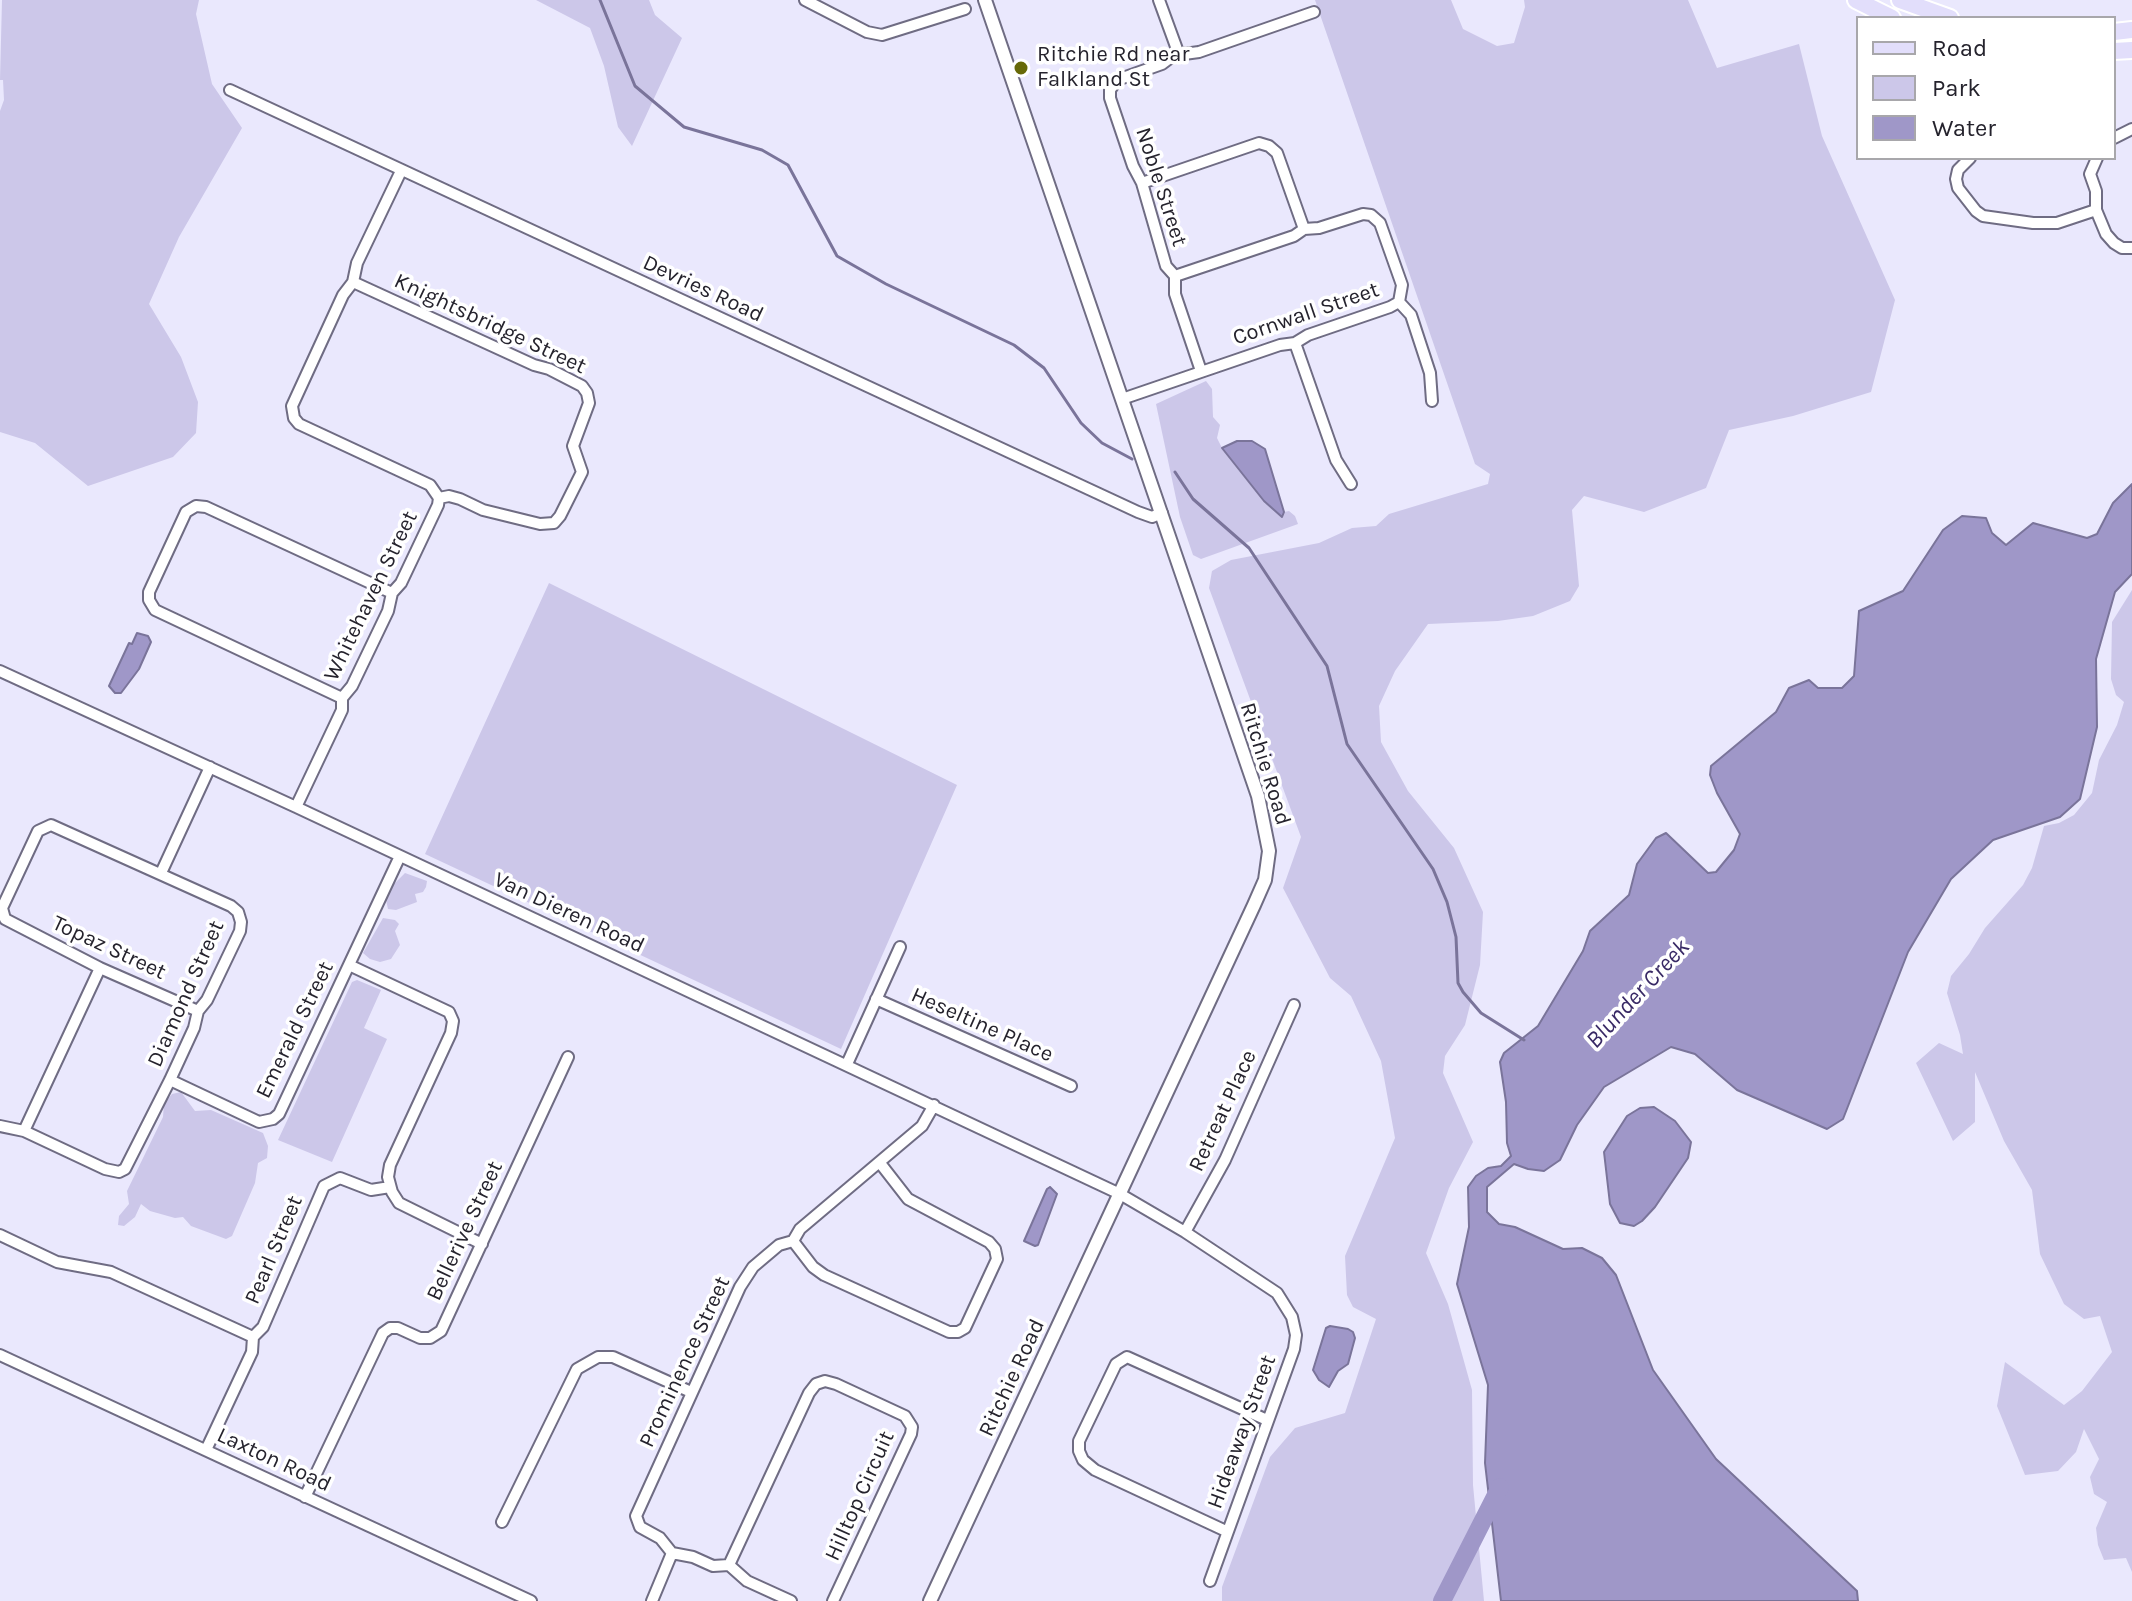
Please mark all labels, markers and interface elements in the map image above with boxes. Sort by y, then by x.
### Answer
legend [1856,16,2116,160]
text: Road [1932,34,1987,62]
place label: Ritchie Rd near Falkland St [1037,42,1189,94]
marker: Ritchie Rd near Falkland St [1012,59,1030,77]
text: Park [1932,74,1981,102]
text: Water [1932,114,1996,142]
street label: Noble Street [1129,124,1193,250]
street label: Devries Road [638,250,768,328]
street label: Knightsbridge Street [390,268,590,380]
street label: Cornwall Street [1230,277,1382,351]
street label: Whitehaven Street [318,507,424,685]
street label: Ritchie Road [1234,700,1296,828]
street label: Van Dieren Road [490,867,648,959]
street label: Topaz Street [48,910,170,986]
street label: Diamond Street [142,917,230,1071]
water label: Blunder Creek [1580,933,1696,1055]
street label: Emerald Street [250,957,340,1103]
street label: Heseltine Place [907,982,1057,1068]
street label: Retreat Place [1183,1046,1263,1176]
street label: Bellerive Street [421,1157,509,1305]
street label: Pearl Street [239,1192,309,1308]
street label: Prominence Street [634,1272,736,1452]
street label: Ritchie Road [973,1315,1051,1441]
street label: Hideaway Street [1202,1352,1282,1512]
street label: Laxton Road [213,1422,335,1498]
street label: Hilltop Circuit [820,1427,900,1565]

